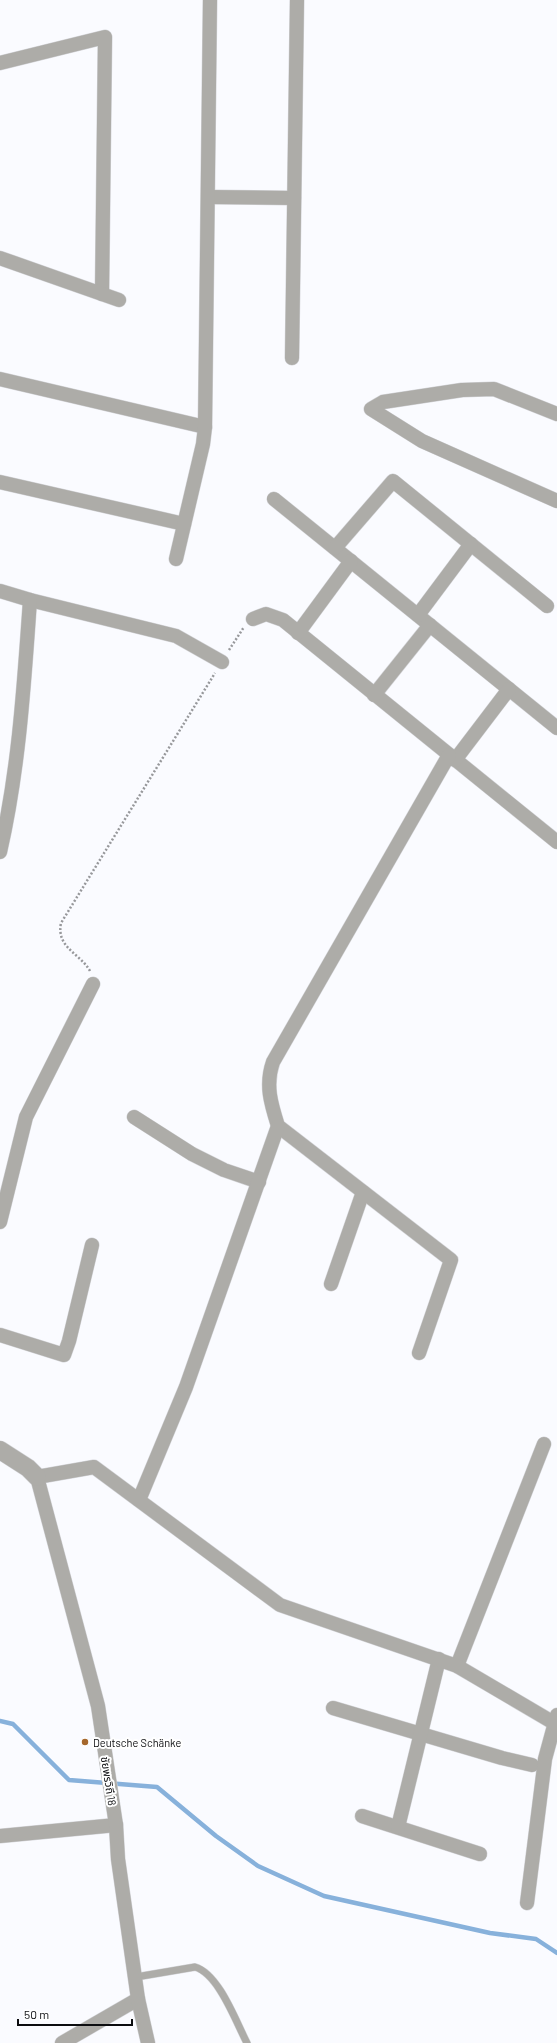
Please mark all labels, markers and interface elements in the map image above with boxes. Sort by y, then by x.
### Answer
place label: Deutsche Schänke [93,1736,181,1749]
marker: Deutsche Schänke [80,1737,90,1747]
street label: ชัยพรวิถี 18 [99,1756,119,1807]
scale bar [18,2001,132,2027]
text: 50 m [24,2007,49,2021]

